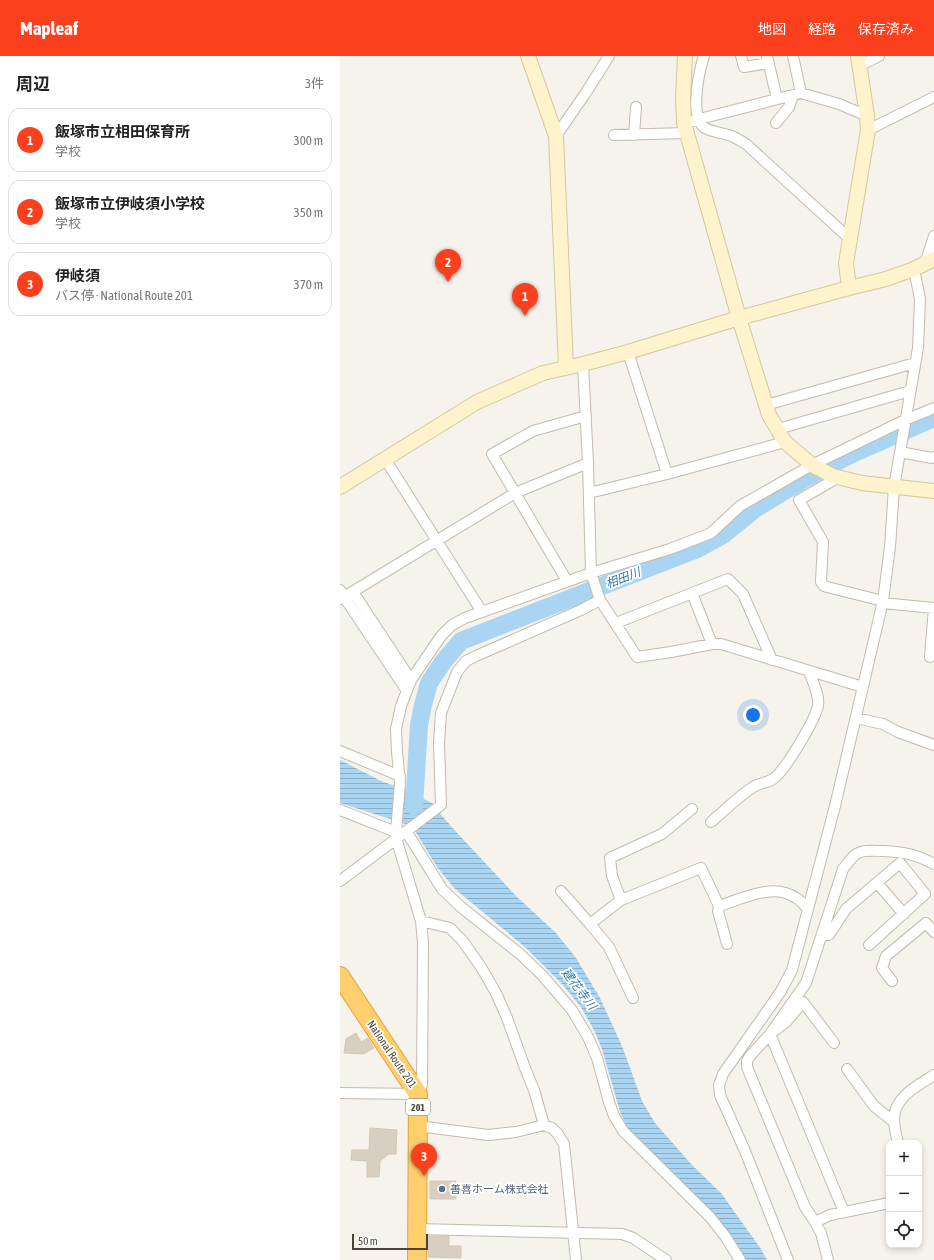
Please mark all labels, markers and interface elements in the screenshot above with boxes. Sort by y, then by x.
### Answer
text: Mapleaf [20,17,78,39]
text: 地図 [758,21,786,37]
text: 経路 [808,21,836,37]
text: 保存済み [858,21,914,37]
text: 周辺 [16,74,50,94]
text: 3件 [305,76,324,91]
text: 飯塚市立相田保育所 [55,123,190,140]
text: 1 [27,133,33,148]
text: 300 m [294,133,323,148]
text: 学校 [55,144,81,159]
text: 飯塚市立伊岐須小学校 [55,195,205,212]
text: 2 [27,205,33,220]
text: 350 m [294,205,323,220]
text: 学校 [55,216,81,231]
pin: 2 [435,249,461,282]
text: 伊岐須 [55,267,100,284]
text: 3 [27,277,33,292]
text: 370 m [294,277,323,292]
pin: 1 [512,283,538,316]
text: バス停 · National Route 201 [55,288,193,303]
water label: 相田川 [604,564,644,591]
your location [743,705,763,725]
water label: 建花寺川 [559,966,600,1014]
street label: National Route 201 [365,1018,419,1090]
road number: 201 [406,1099,430,1115]
map controls [886,1140,922,1248]
button: + [886,1140,922,1176]
pin: 3 [411,1143,437,1176]
button: − [886,1176,922,1212]
place label: 善喜ホーム株式会社 [450,1183,549,1195]
marker: 善喜ホーム株式会社 [437,1184,447,1194]
button: locate [886,1212,922,1248]
scale bar [352,1232,428,1251]
text: 50 m [358,1235,378,1247]

